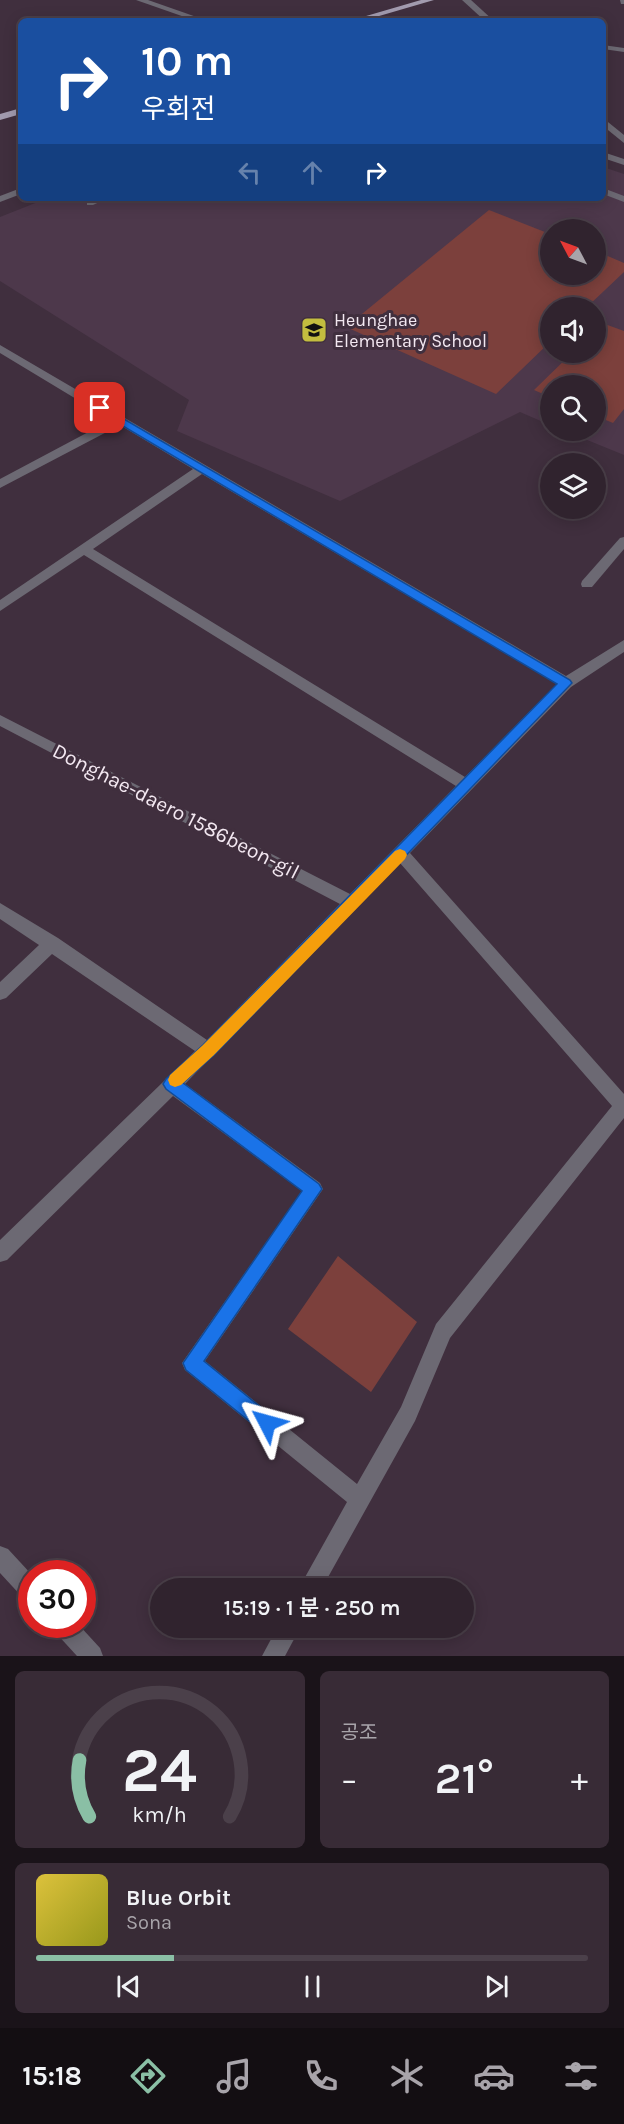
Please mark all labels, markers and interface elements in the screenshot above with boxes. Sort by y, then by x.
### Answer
text: 10 m [141,36,233,86]
icon: right [42,42,120,120]
text: 우회전 [141,93,216,125]
icon: left [233,156,266,189]
icon: ahead [296,156,329,189]
icon: right [359,156,392,189]
north arrow [540,219,606,285]
map controls [540,219,606,519]
button: sound [540,297,606,363]
place label: Heunghae Elementary School [334,309,487,352]
school or university icon: Heunghae Elementary School [299,315,329,345]
button: search [540,375,606,441]
pin [74,382,125,433]
icon: arrive [83,391,116,424]
button: layers [540,453,606,519]
street label: Donghae-daero 1586beon-gil [49,738,303,884]
position arrow [235,1391,299,1455]
speed limit sign: 30 [18,1560,96,1638]
text: 15:19 · 1 분 · 250 m [223,1595,401,1621]
text: 공조 [341,1721,377,1744]
text: 24 [122,1734,197,1807]
text: 21° [434,1752,494,1804]
text: − [341,1760,358,1798]
text: + [571,1760,588,1798]
text: km/h [133,1802,187,1827]
text: Blue Orbit [126,1885,231,1911]
text: Sona [126,1911,172,1934]
icon: previous [112,1970,145,2003]
icon: pause [296,1970,329,2003]
icon: next [480,1970,513,2003]
icon: directions [127,2055,169,2097]
icon: music [213,2055,255,2097]
icon: phone [300,2055,342,2097]
icon: climate [386,2055,428,2097]
icon: car [473,2055,515,2097]
icon: filters [560,2055,602,2097]
text: 15:18 [22,2060,82,2092]

